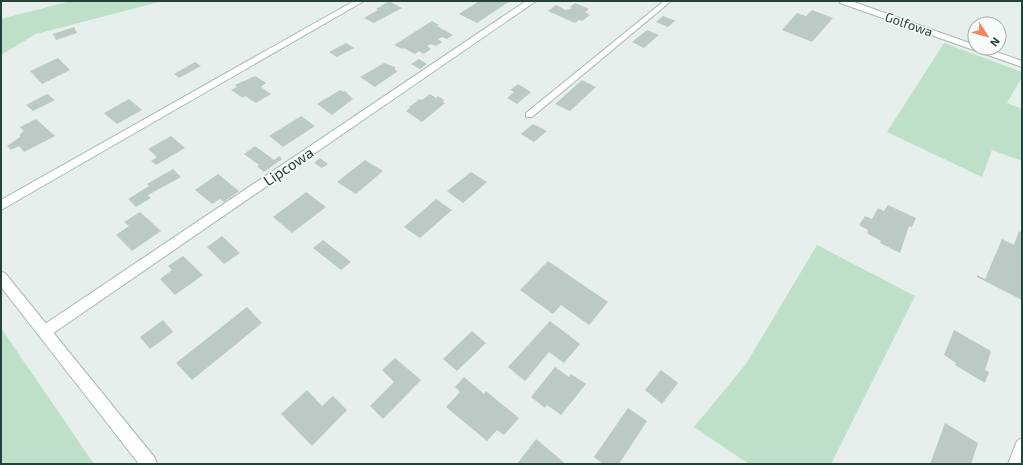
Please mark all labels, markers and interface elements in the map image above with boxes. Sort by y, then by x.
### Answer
street label: Golfowa [883,8,935,40]
north arrow [967,16,1007,56]
text: N [988,35,1003,49]
street label: Lipcowa [260,143,316,189]

